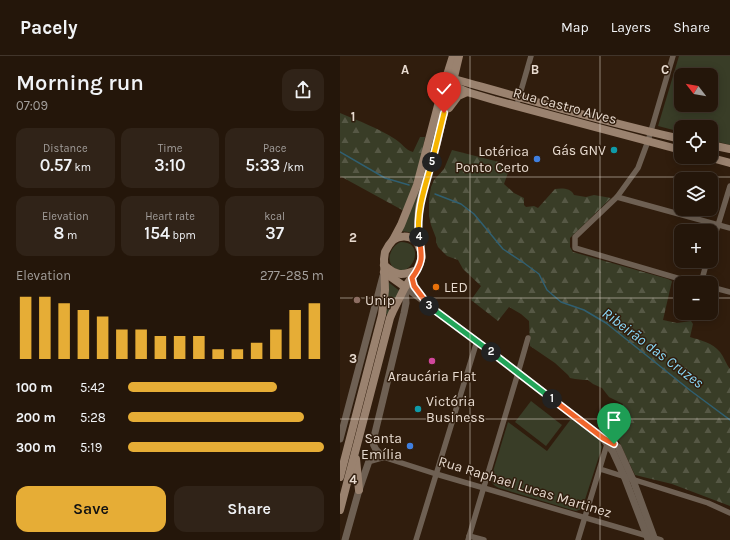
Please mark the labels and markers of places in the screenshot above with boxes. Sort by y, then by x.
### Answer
pin [427,72,461,113]
place label: Gás GNV [552,142,606,159]
place label: Lotérica Ponto Certo [455,143,529,176]
marker: Gás GNV [609,145,619,155]
pin: 5 [422,152,442,172]
marker: Lotérica Ponto Certo [532,154,542,164]
pin: 4 [409,227,429,247]
place label: LED [444,279,468,296]
marker: LED [431,282,441,292]
place label: Unip [365,292,395,309]
marker: Unip [352,295,362,305]
pin: 3 [419,296,439,316]
pin: 2 [481,342,501,362]
marker: Araucária Flat [427,356,437,366]
place label: Araucária Flat [388,368,476,385]
pin: 1 [542,389,562,409]
place label: Victória Business [426,393,485,426]
pin [597,403,631,444]
marker: Victória Business [413,404,423,414]
place label: Santa Emília [361,430,402,463]
marker: Santa Emília [405,441,415,451]

